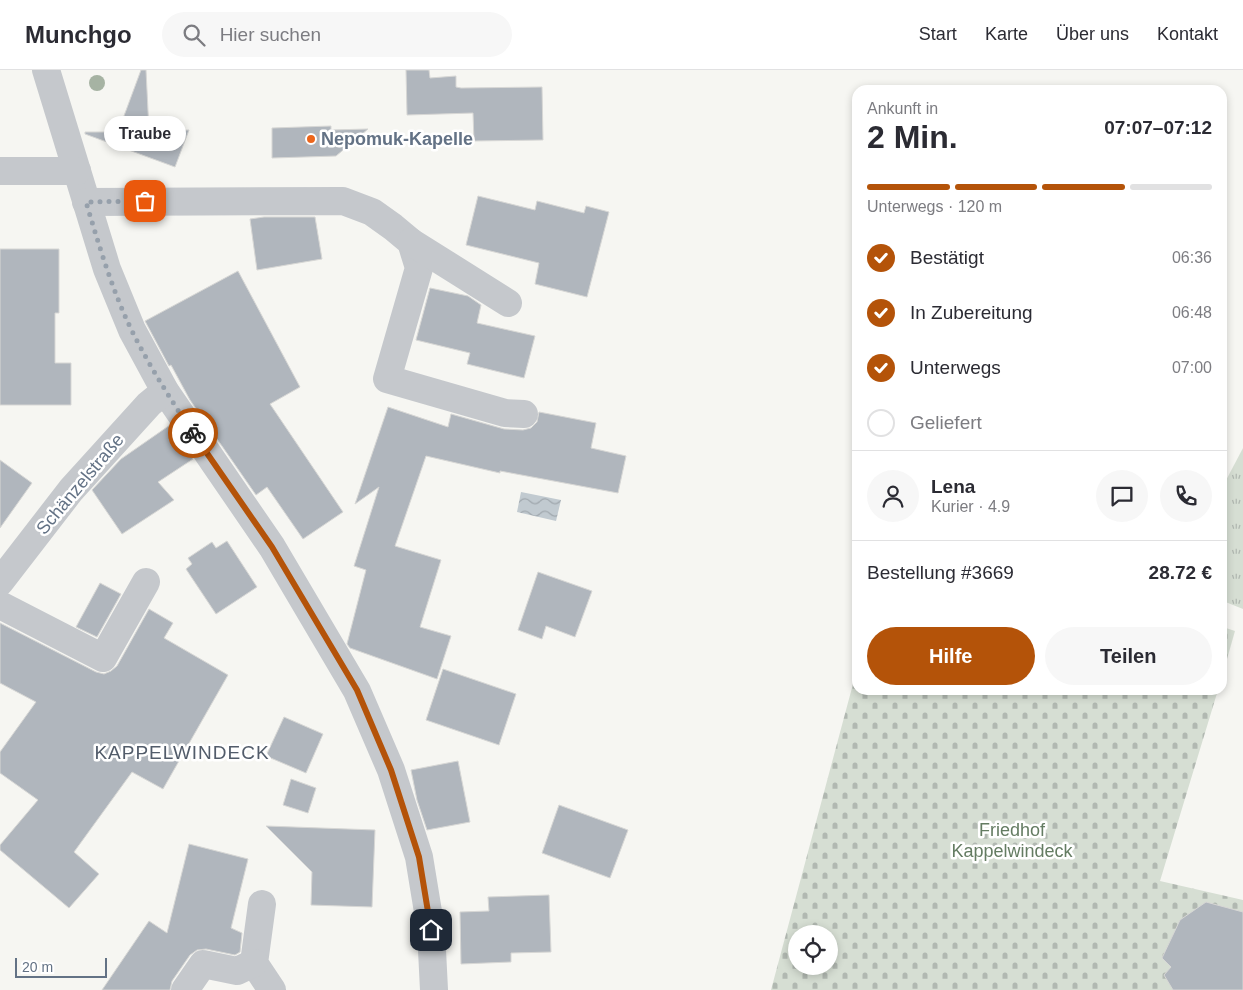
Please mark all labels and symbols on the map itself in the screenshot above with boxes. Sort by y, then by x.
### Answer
callout: Traube [104,116,186,151]
place label: Nepomuk-Kapelle [321,129,473,149]
marker: Nepomuk-Kapelle [305,133,317,145]
pin [124,180,166,222]
courier [168,408,218,458]
street label: Schänzelstraße [32,430,128,538]
district label: KAPPELWINDECK [94,742,270,763]
park label: Friedhof Kappelwindeck [951,820,1074,861]
pin [410,909,452,951]
scale bar [15,955,108,978]

